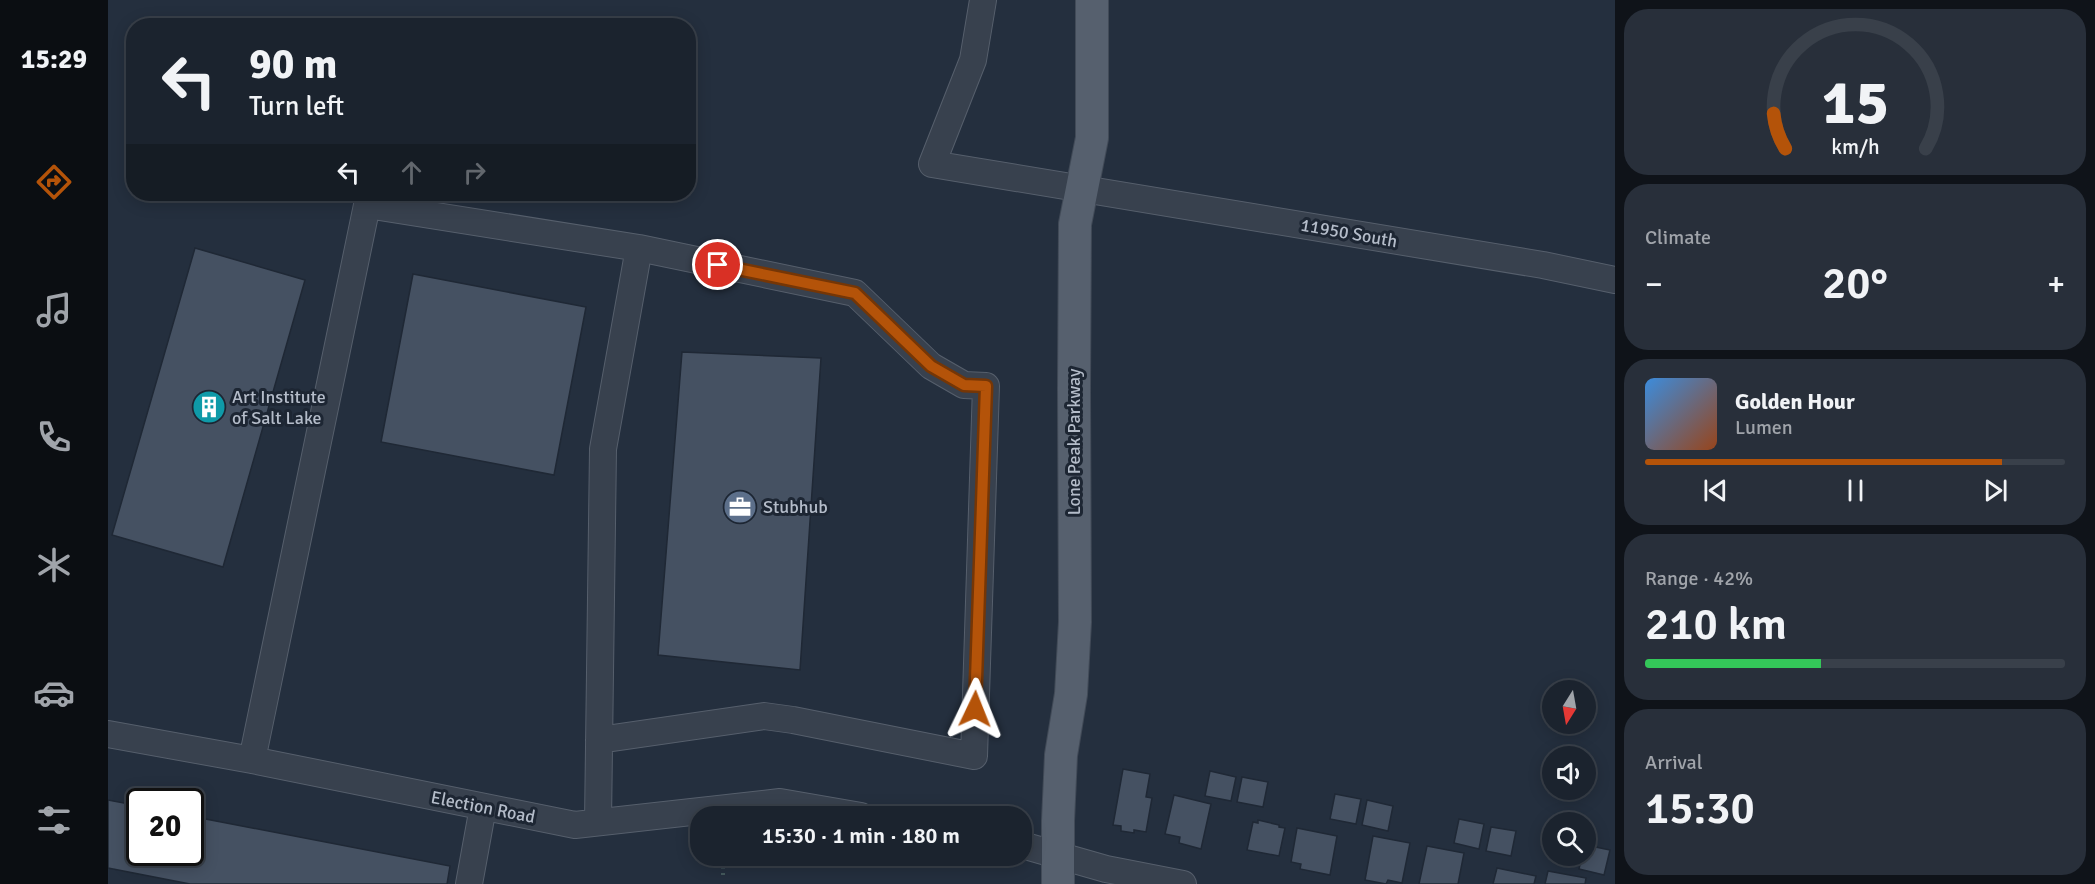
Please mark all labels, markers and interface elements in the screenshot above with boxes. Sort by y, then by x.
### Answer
text: 90 m [249,39,338,90]
icon: left [150,42,228,120]
text: 15:29 [21,43,87,76]
text: 15 [1821,64,1889,141]
text: Turn left [249,90,344,123]
text: km/h [1831,134,1879,160]
icon: left [332,156,365,189]
icon: ahead [395,156,428,189]
icon: right [458,156,491,189]
icon: directions [33,161,75,203]
street label: 11950 South [1299,214,1399,252]
text: Climate [1645,225,1711,250]
pin [692,239,743,290]
icon: arrive [701,248,734,281]
text: 20° [1822,256,1888,311]
text: − [1645,264,1663,305]
text: + [2047,264,2065,305]
icon: music [33,289,75,331]
street label: Lone Peak Parkway [1063,368,1085,515]
place label: Art Institute of Salt Lake [232,386,326,429]
text: Golden Hour [1735,388,1855,415]
building icon: Art Institute of Salt Lake [191,389,227,425]
text: Lumen [1735,415,1793,440]
icon: phone [33,416,75,458]
icon: previous [1699,474,1732,507]
icon: pause [1839,474,1872,507]
icon: next [1979,474,2012,507]
office icon: Stubhub [722,489,758,525]
place label: Stubhub [763,496,828,518]
icon: climate [33,544,75,586]
text: Range · 42% [1645,566,1753,591]
text: 210 km [1645,597,1787,652]
icon: car [33,672,75,714]
position arrow [943,677,1007,741]
north arrow [1542,680,1596,734]
map controls [1542,680,1596,866]
button: sound [1542,746,1596,800]
text: Arrival [1645,750,1703,775]
text: 15:30 [1645,781,1755,836]
street label: Election Road [429,786,537,828]
speed limit sign: 20 [126,788,204,866]
icon: filters [33,799,75,841]
button: search [1542,812,1596,866]
text: 15:30 · 1 min · 180 m [762,822,960,849]

